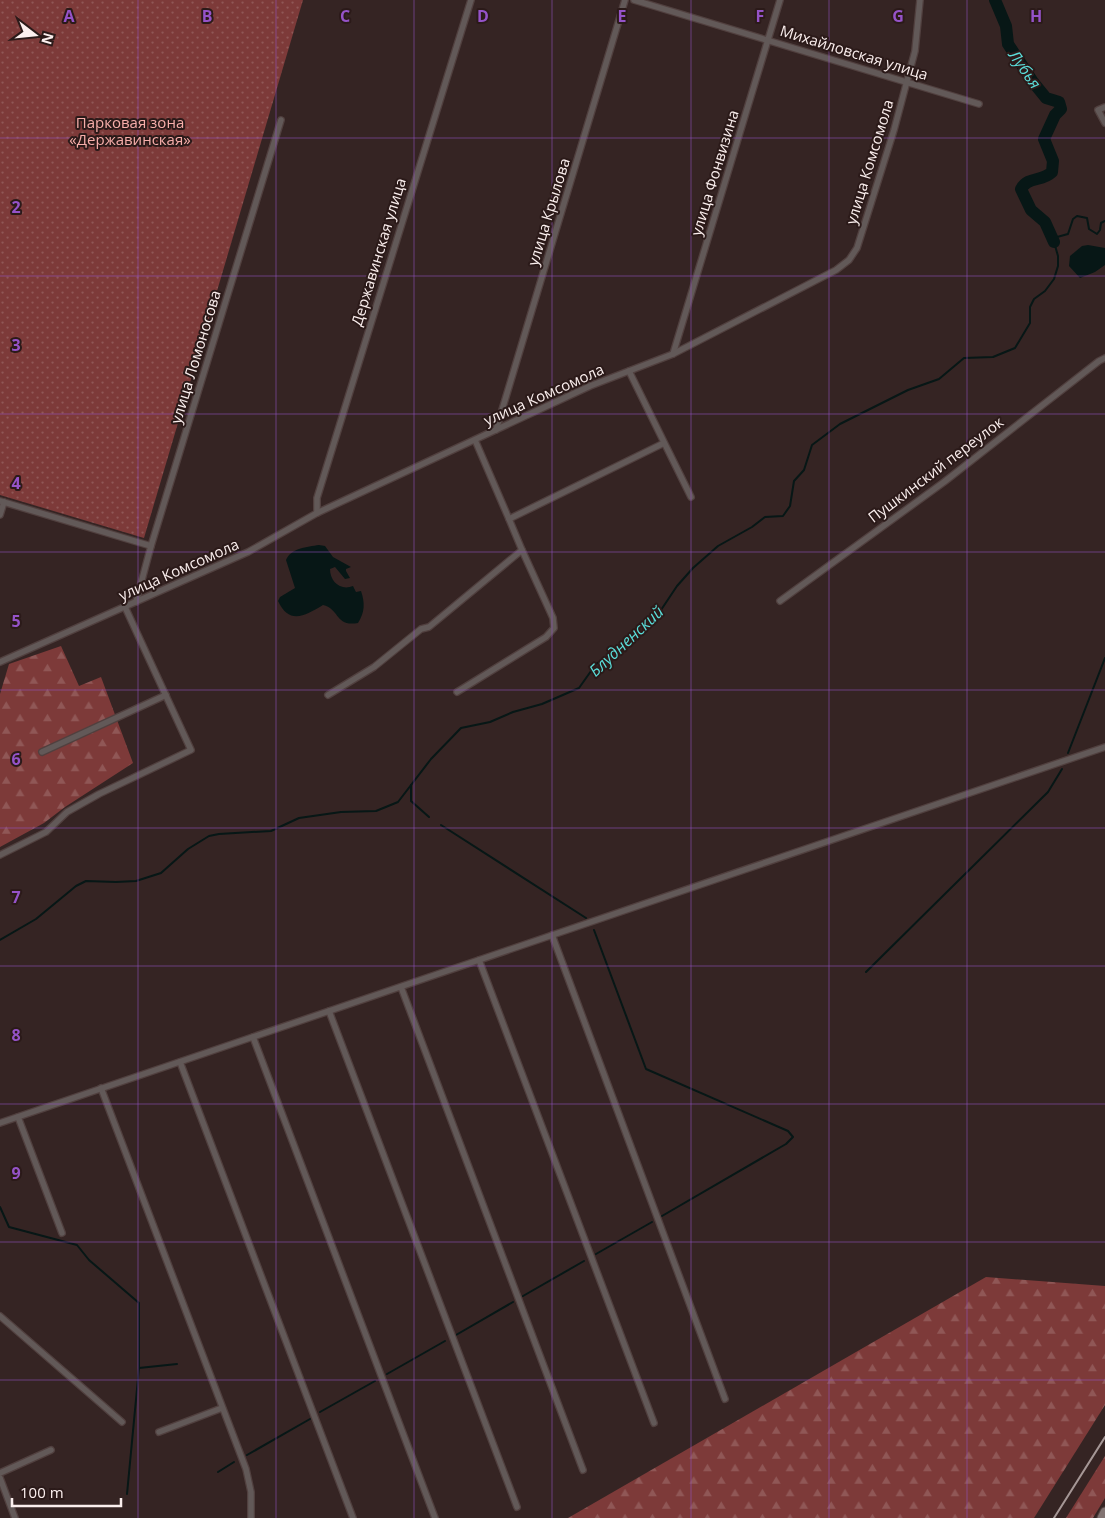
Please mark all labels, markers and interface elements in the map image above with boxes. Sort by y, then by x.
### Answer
text: A [63,5,75,27]
text: B [202,5,212,27]
text: C [340,5,350,27]
text: D [477,5,489,27]
text: E [618,5,627,27]
text: F [756,5,764,27]
text: G [892,5,904,27]
text: H [1030,5,1042,27]
north arrow [10,10,60,60]
street label: Михайловская улица [778,20,931,84]
text: N [37,31,59,47]
water label: Лубья [1003,44,1046,93]
street label: улица Комсомола [841,97,898,227]
street label: улица Фонвизина [685,107,743,238]
park label: Парковая зона «Державинская» [69,112,191,149]
street label: улица Крылова [522,155,574,268]
street label: Державинская улица [346,175,410,328]
text: 2 [11,196,21,218]
street label: улица Ломоносова [165,288,225,426]
text: 3 [11,334,21,356]
street label: улица Комсомола [480,359,607,430]
street label: Пушкинский переулок [864,412,1007,527]
text: 4 [11,472,21,494]
street label: улица Комсомола [115,534,242,605]
water label: Блудненский [584,601,668,681]
text: 5 [11,610,21,632]
text: 6 [11,748,21,770]
text: 7 [11,886,21,908]
text: 8 [11,1024,21,1046]
text: 9 [11,1162,21,1184]
scale bar [12,1476,121,1508]
text: 100 m [20,1482,64,1502]

